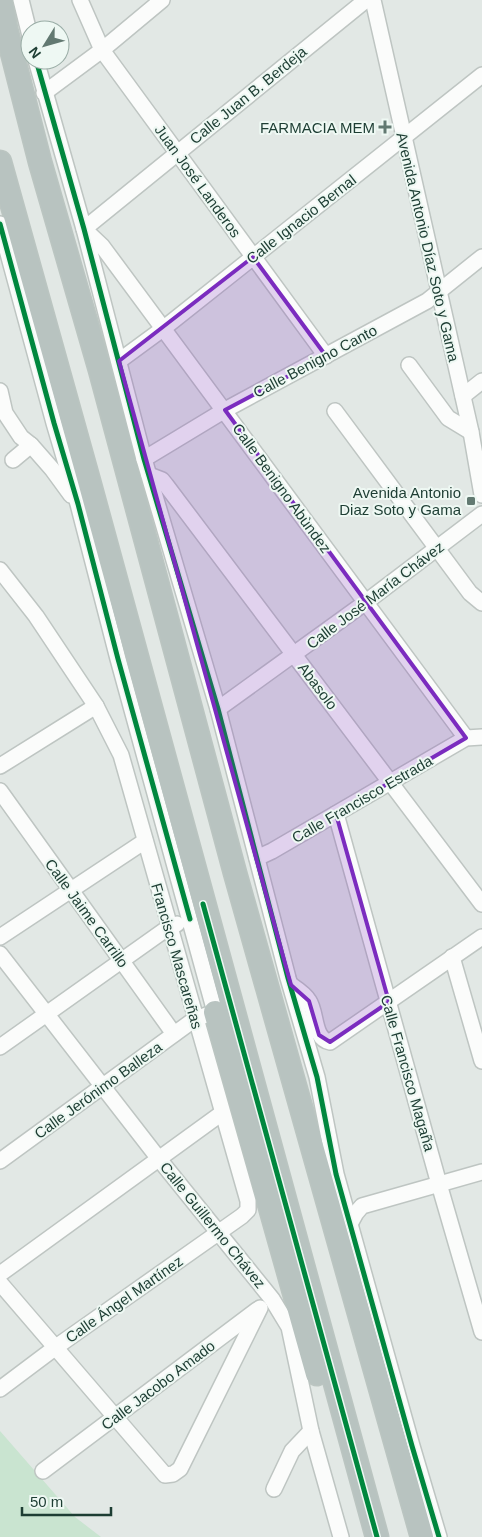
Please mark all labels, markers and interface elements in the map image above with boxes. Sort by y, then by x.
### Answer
north arrow [20,20,70,70]
street label: Calle Juan B. Berdeja [186,42,310,147]
text: N [25,44,44,62]
place label: FARMACIA MEM [260,119,375,136]
street label: Juan José Landeros [151,121,245,241]
marker: FARMACIA MEM [379,121,391,133]
street label: Avenida Antonio Díaz Soto y Gama [393,131,463,364]
street label: Calle Ignacio Bernal [243,171,359,267]
street label: Calle Benigno Canto [250,321,380,401]
street label: Calle Benigno Abùndez [229,420,335,556]
place label: Avenida Antonio Diaz Soto y Gama [339,484,462,518]
marker: Avenida Antonio Diaz Soto y Gama [465,495,477,507]
street label: Calle José María Chávez [303,538,447,652]
street label: Abasolo [295,659,341,713]
street label: Calle Francisco Estrada [289,752,436,846]
street label: Calle Jaime Carrillo [42,855,132,971]
street label: Francisco Mascareñas [148,881,206,1031]
street label: Calle Francisco Magaña [378,993,439,1154]
street label: Calle Jerónimo Balleza [31,1038,166,1142]
street label: Calle Guillermo Chávez [157,1158,269,1292]
street label: Calle Ángel Martínez [62,1252,186,1346]
street label: Calle Jacobo Amado [98,1337,218,1433]
scale bar [22,1484,111,1516]
text: 50 m [30,1493,63,1510]

